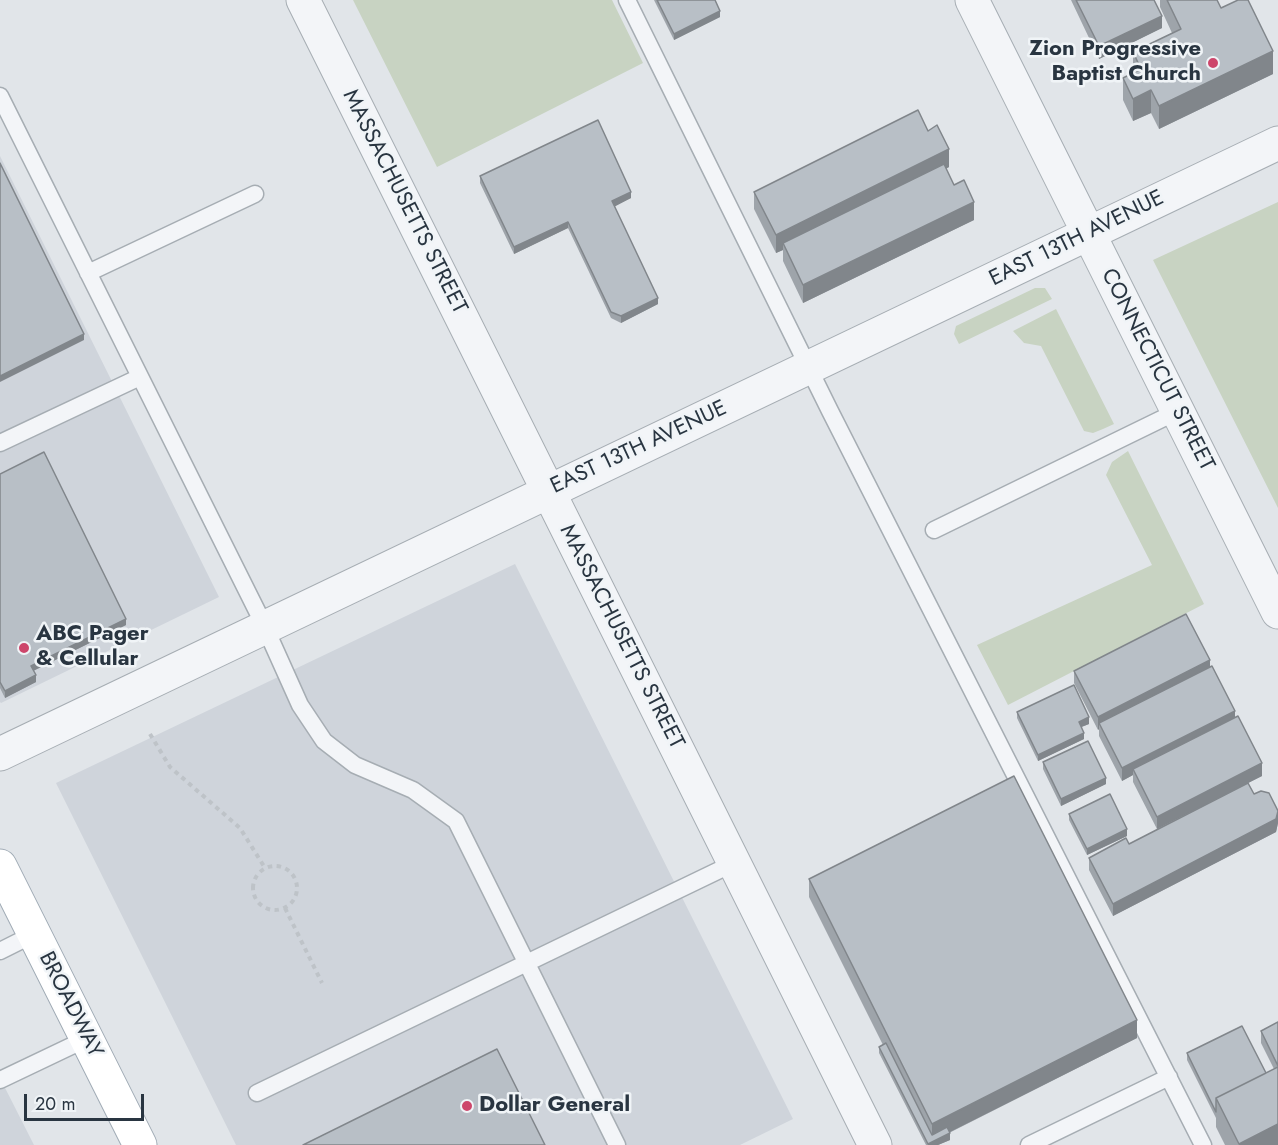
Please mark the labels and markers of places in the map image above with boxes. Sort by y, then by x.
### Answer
place label: Zion Progressive Baptist Church [1029,37,1201,88]
marker: Zion Progressive Baptist Church [1206,56,1220,70]
place label: ABC Pager & Cellular [36,622,149,674]
marker: ABC Pager & Cellular [17,641,31,655]
place label: Dollar General [479,1093,630,1119]
marker: Dollar General [460,1099,474,1113]

